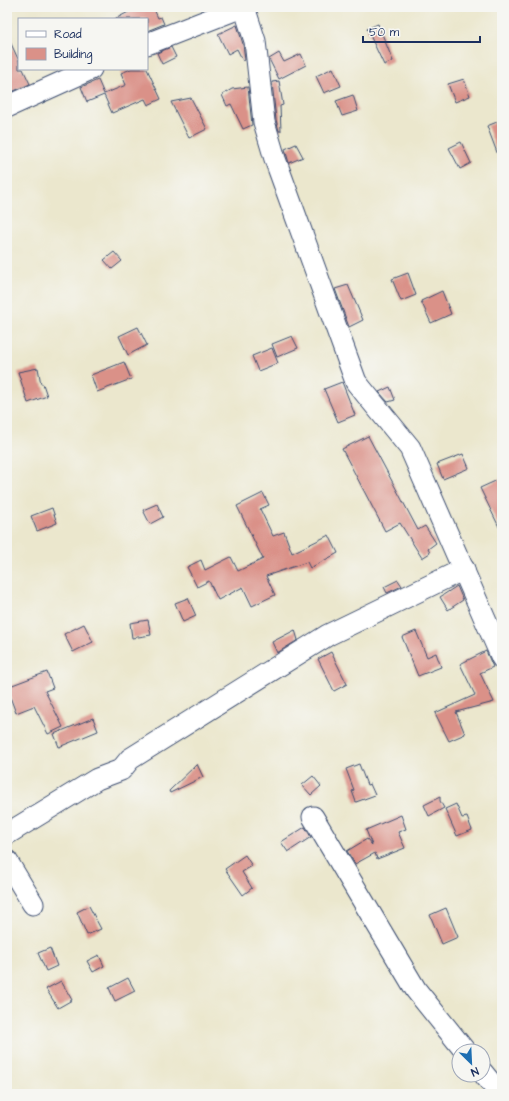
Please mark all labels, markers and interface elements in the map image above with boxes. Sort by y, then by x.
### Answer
legend [18,18,148,70]
scale bar [363,18,480,44]
text: 50 m [369,24,400,41]
text: Road [54,26,82,43]
text: Building [54,46,92,64]
north arrow [451,1043,491,1083]
text: N [469,1063,481,1080]

